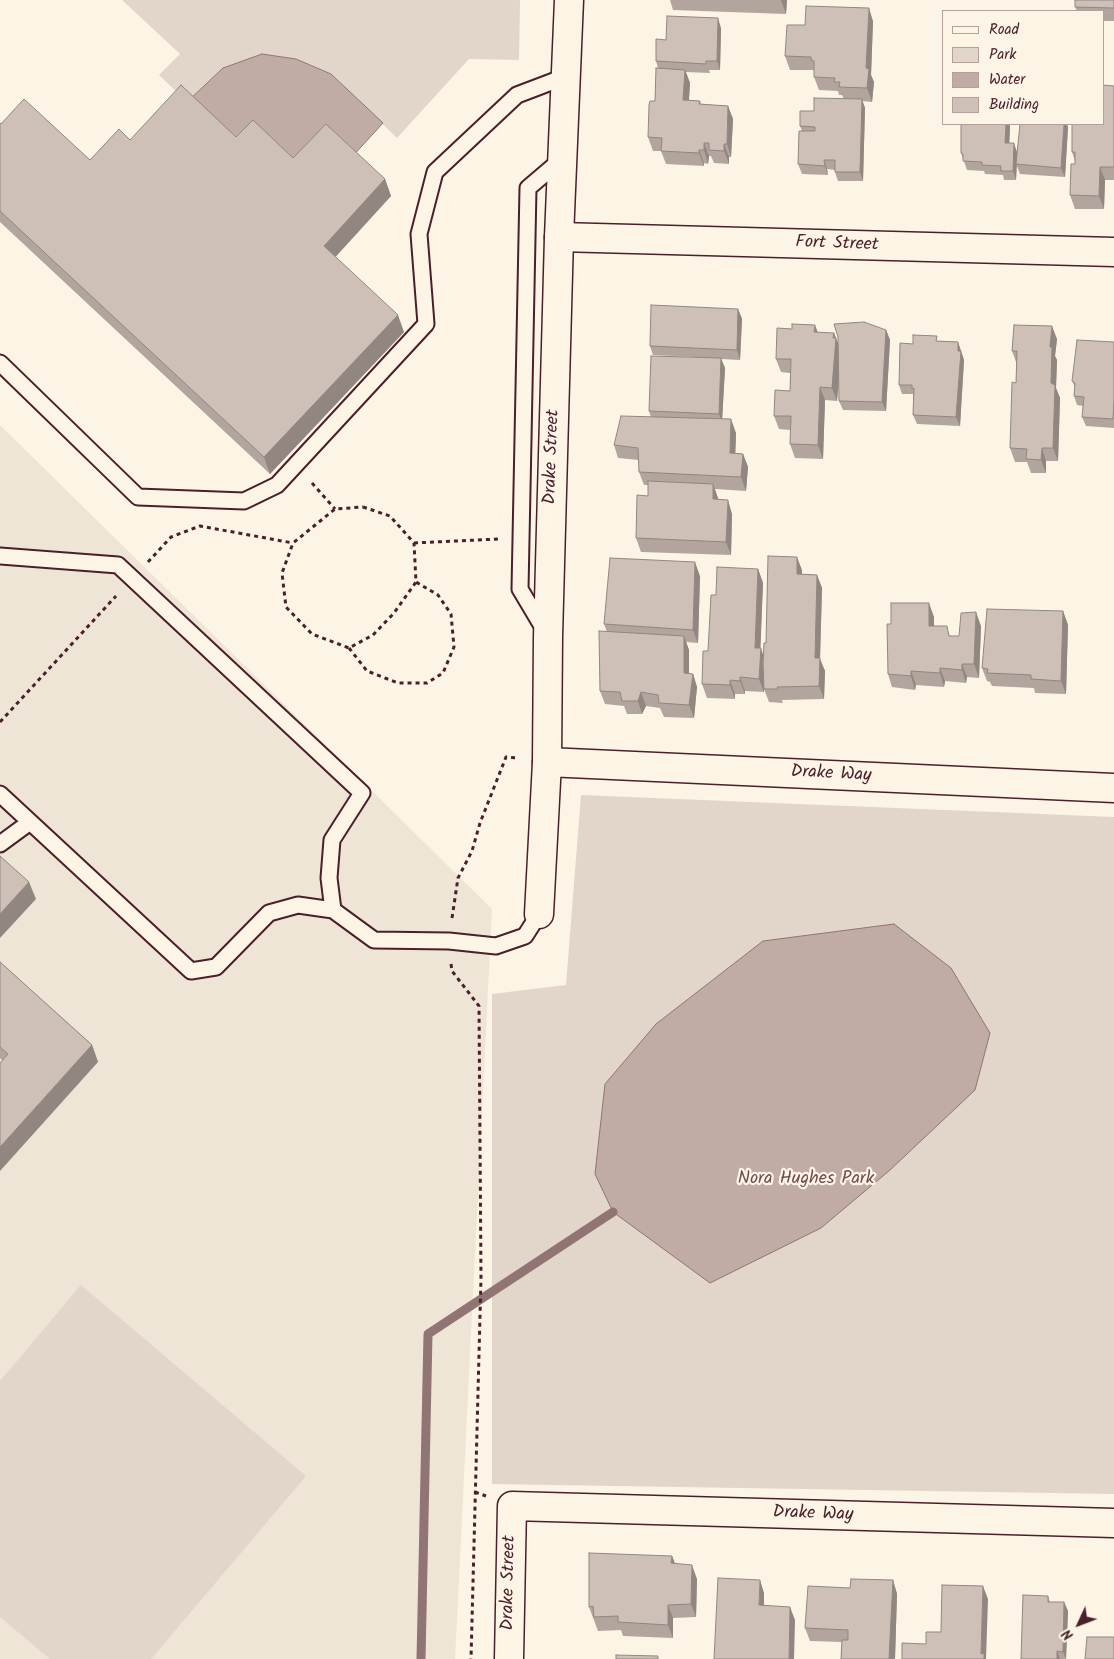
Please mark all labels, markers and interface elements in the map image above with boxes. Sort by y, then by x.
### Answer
legend [942,10,1104,125]
text: Road [989,18,1019,42]
text: Park [989,43,1016,67]
text: Water [989,68,1025,92]
text: Building [989,93,1039,117]
street label: Fort Street [795,233,879,257]
street label: Drake Street [541,409,565,505]
street label: Drake Way [790,762,872,788]
park label: Nora Hughes Park [738,1169,874,1191]
street label: Drake Way [772,1503,854,1527]
street label: Drake Street [498,1535,522,1631]
north arrow [1054,1599,1104,1649]
text: N [1057,1623,1079,1645]

